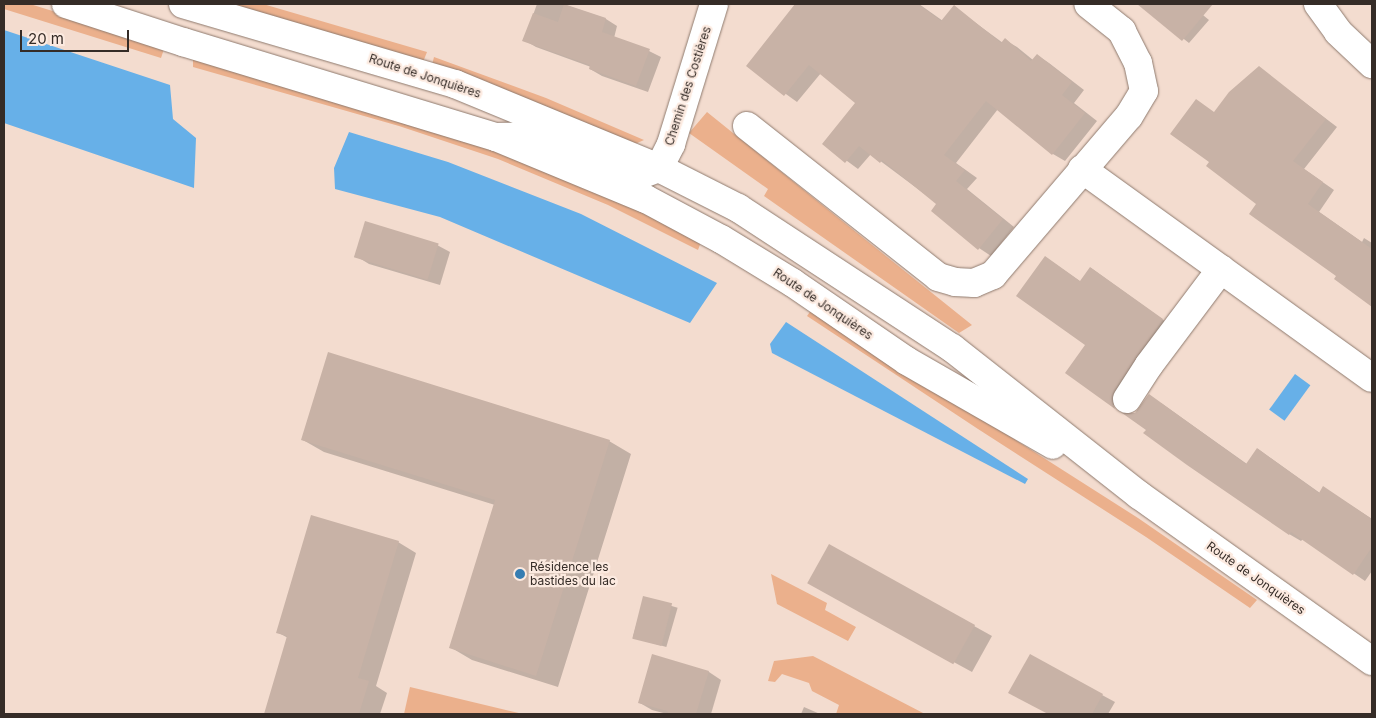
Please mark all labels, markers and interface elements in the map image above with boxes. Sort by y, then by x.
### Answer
scale bar [22,20,131,52]
street label: Chemin des Costières [662,25,714,147]
text: 20 m [28,29,64,48]
street label: Route de Jonquières [367,51,483,101]
street label: Route de Jonquières [771,265,875,343]
street label: Route de Jonquières [1204,539,1308,617]
place label: Résidence les bastides du lac [530,560,616,588]
marker: Résidence les bastides du lac [514,568,526,580]

